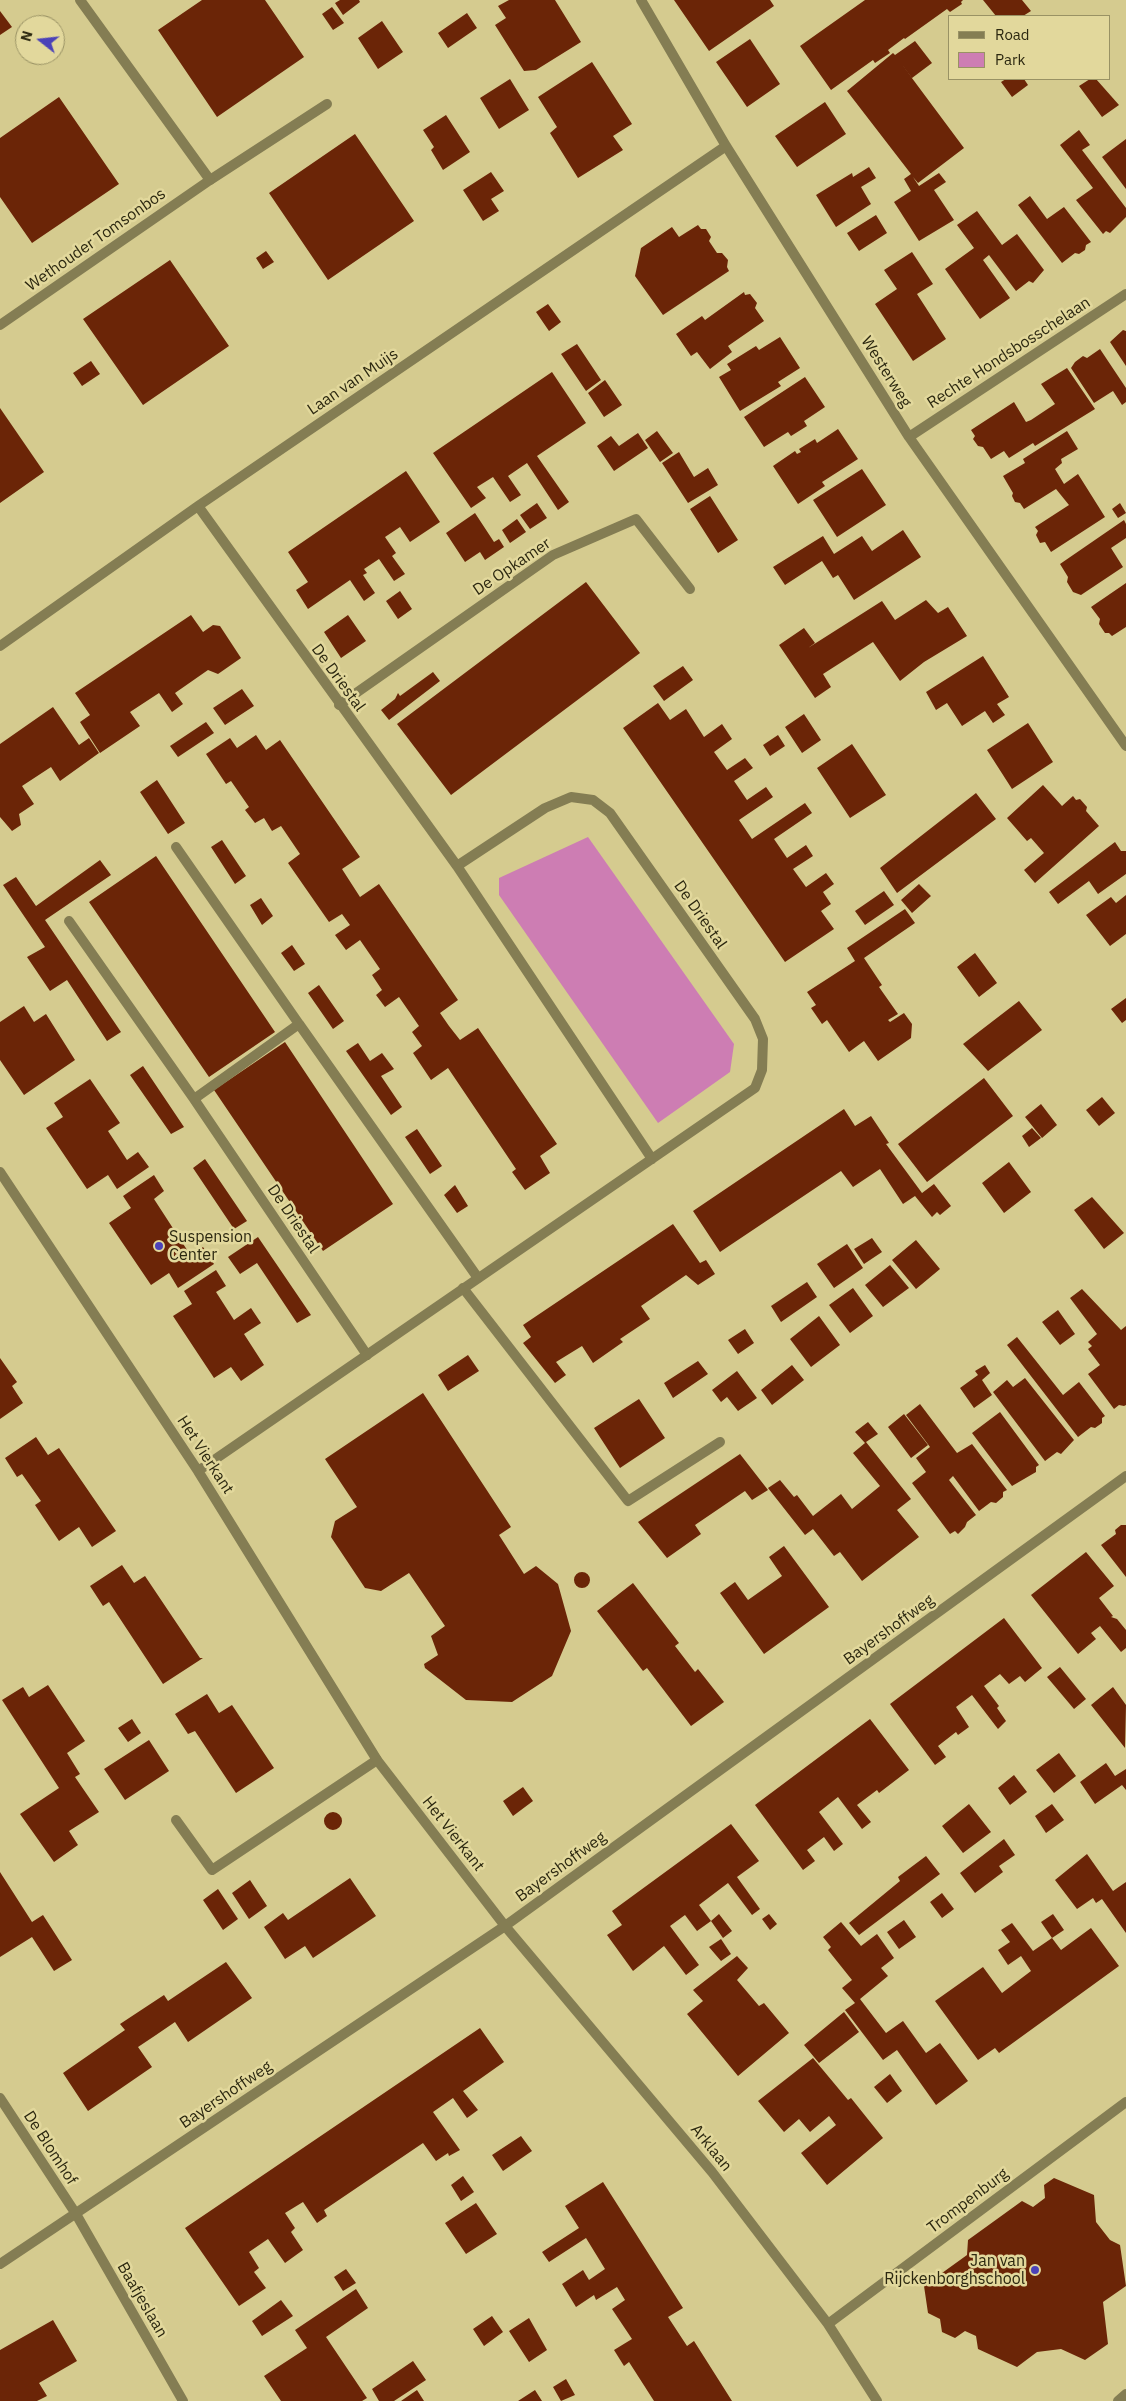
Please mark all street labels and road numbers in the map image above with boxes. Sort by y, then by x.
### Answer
street label: Wethouder Tomsonbos [22,184,170,296]
street label: Rechte Hondsbosschelaan [924,293,1094,413]
street label: Westerweg [857,333,915,411]
street label: Laan van Muijs [304,345,402,419]
street label: De Opkamer [470,534,554,600]
street label: De Driestal [307,640,369,716]
street label: De Driestal [670,877,730,953]
street label: De Driestal [263,1181,323,1257]
street label: Het Vierkant [173,1412,237,1498]
street label: Bayershoffweg [840,1591,938,1669]
street label: Het Vierkant [418,1793,488,1875]
street label: Bayershoffweg [512,1828,610,1906]
street label: Bayershoffweg [176,2057,276,2133]
street label: De Blomhof [19,2107,81,2189]
street label: Arklaan [686,2121,736,2175]
street label: Trompenburg [924,2164,1012,2238]
street label: Baafjeslaan [113,2259,171,2341]

